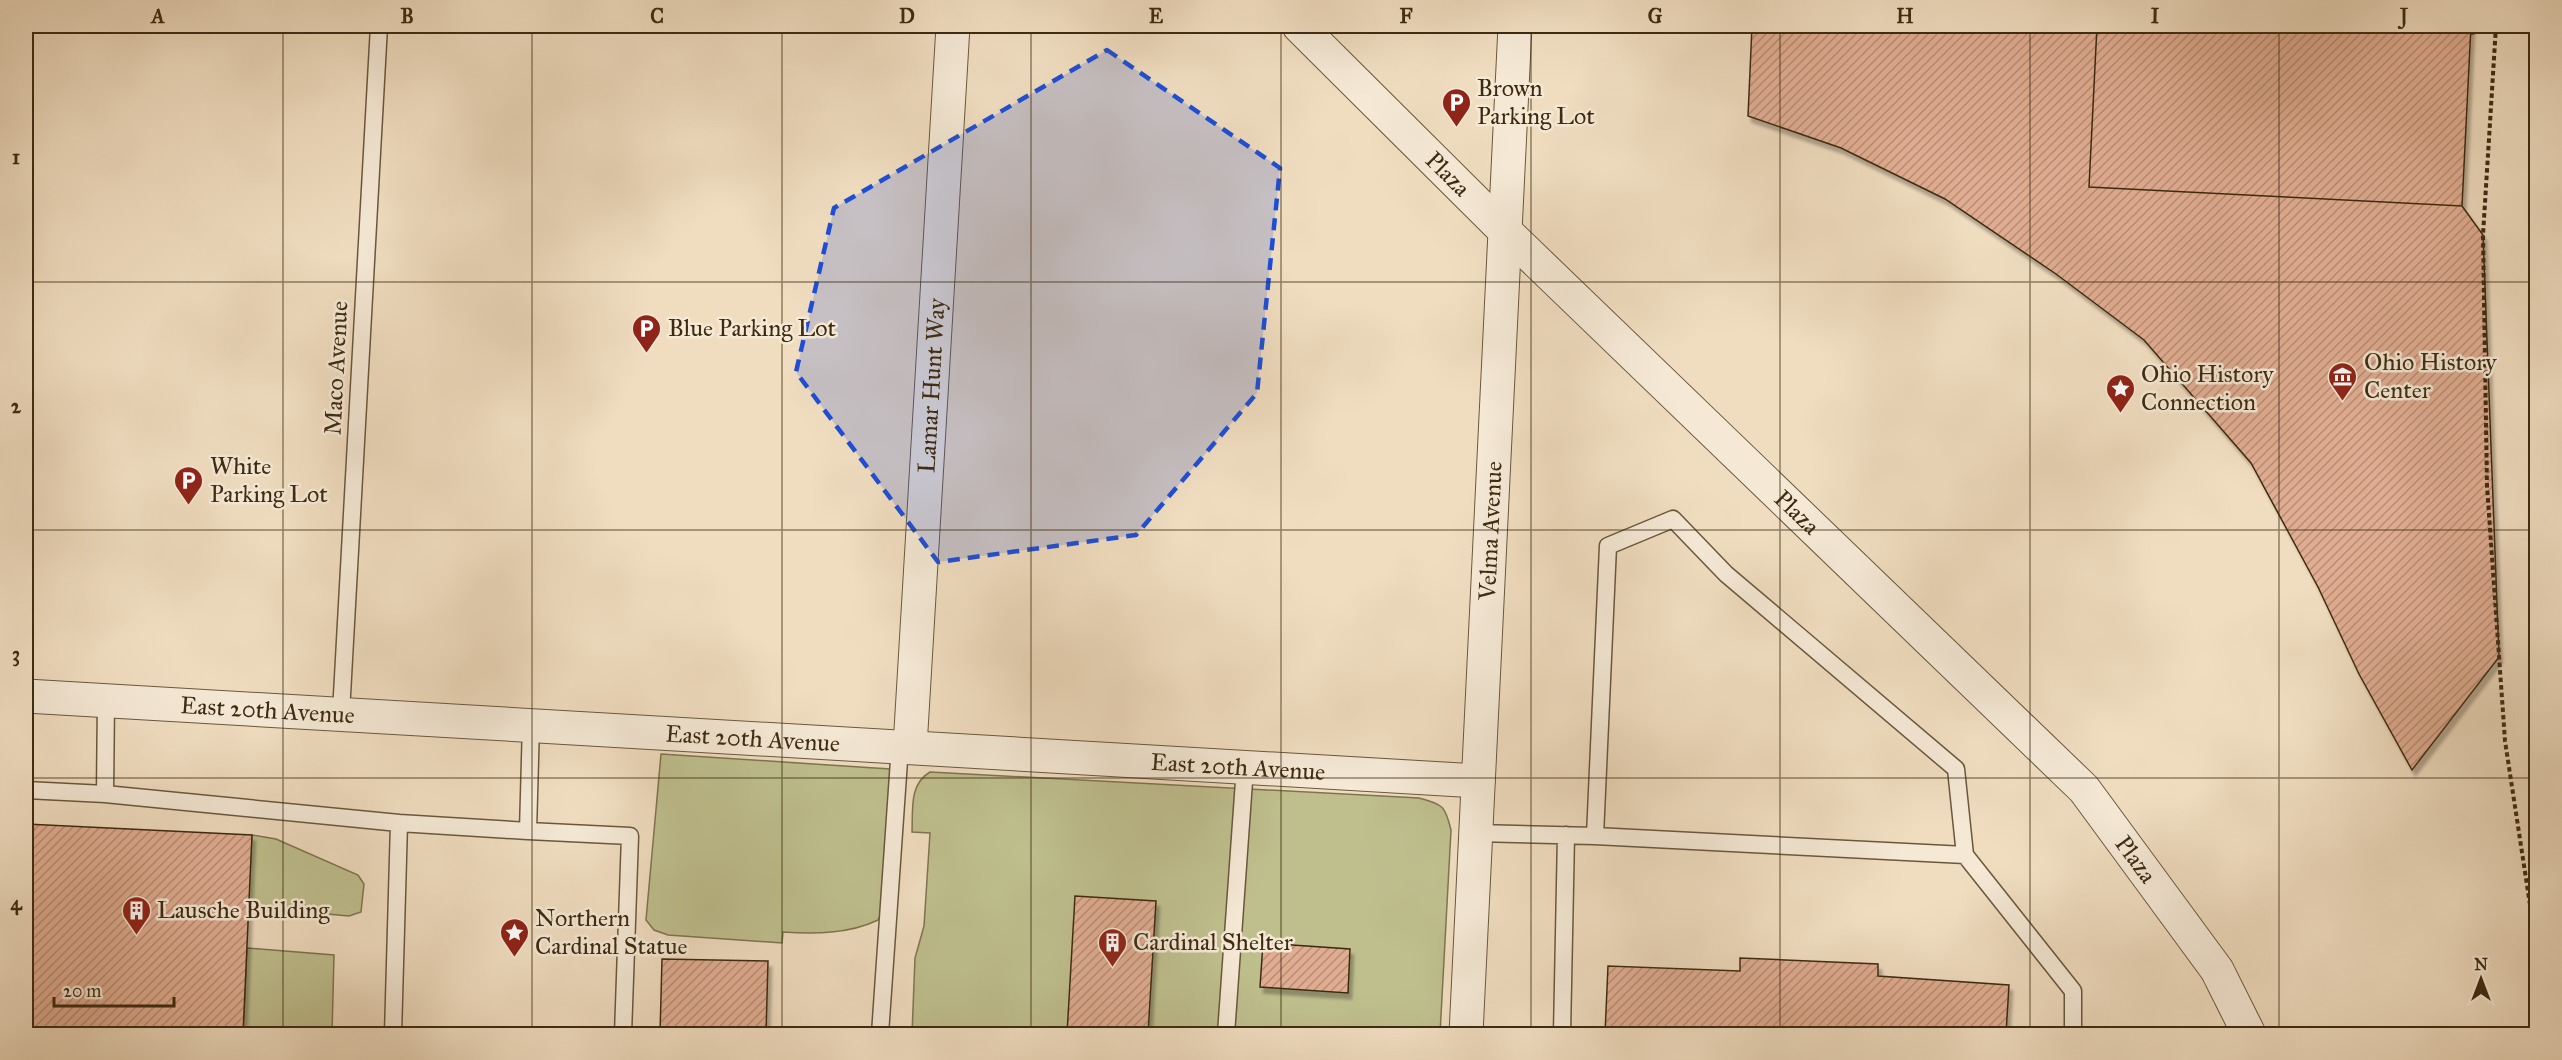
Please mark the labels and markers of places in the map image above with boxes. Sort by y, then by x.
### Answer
place label: Brown Parking Lot [1477,73,1595,131]
parking icon: Brown Parking Lot [1440,86,1472,128]
parking icon: Blue Parking Lot [631,312,663,354]
place label: Blue Parking Lot [668,313,837,343]
place label: Ohio History Center [2364,347,2497,405]
place label: Ohio History Connection [2141,359,2274,417]
museum icon: Ohio History Center [2327,360,2359,402]
place icon: Ohio History Connection [2104,372,2136,414]
place label: White Parking Lot [210,451,328,509]
parking icon: White Parking Lot [173,464,205,506]
building icon: Lausche Building [120,894,152,936]
place label: Lausche Building [157,895,330,925]
place label: Northern Cardinal Statue [535,903,688,961]
place icon: Northern Cardinal Statue [498,916,530,958]
building icon: Cardinal Shelter [1096,926,1128,968]
place label: Cardinal Shelter [1133,927,1293,957]

